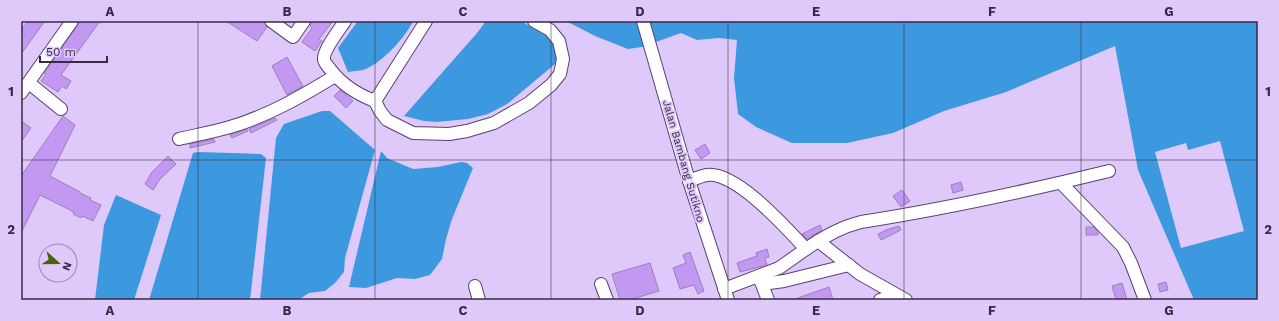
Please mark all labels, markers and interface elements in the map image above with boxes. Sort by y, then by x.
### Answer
text: A [106,4,115,19]
text: B [283,4,292,19]
text: C [459,4,468,19]
text: D [635,4,645,19]
text: E [812,4,820,19]
text: F [988,4,996,19]
text: G [1164,4,1174,19]
scale bar [40,38,107,64]
text: 50 m [46,45,76,59]
text: 1 [8,84,14,99]
text: 1 [1265,84,1271,99]
street label: Jalan Bambang Sutikno [660,98,707,224]
text: 2 [7,222,15,237]
text: 2 [1264,222,1272,237]
north arrow [38,243,78,283]
text: N [59,260,74,273]
text: A [106,303,115,318]
text: B [283,303,292,318]
text: C [459,303,468,318]
text: D [635,303,645,318]
text: E [812,303,820,318]
text: F [988,303,996,318]
text: G [1164,303,1174,318]

